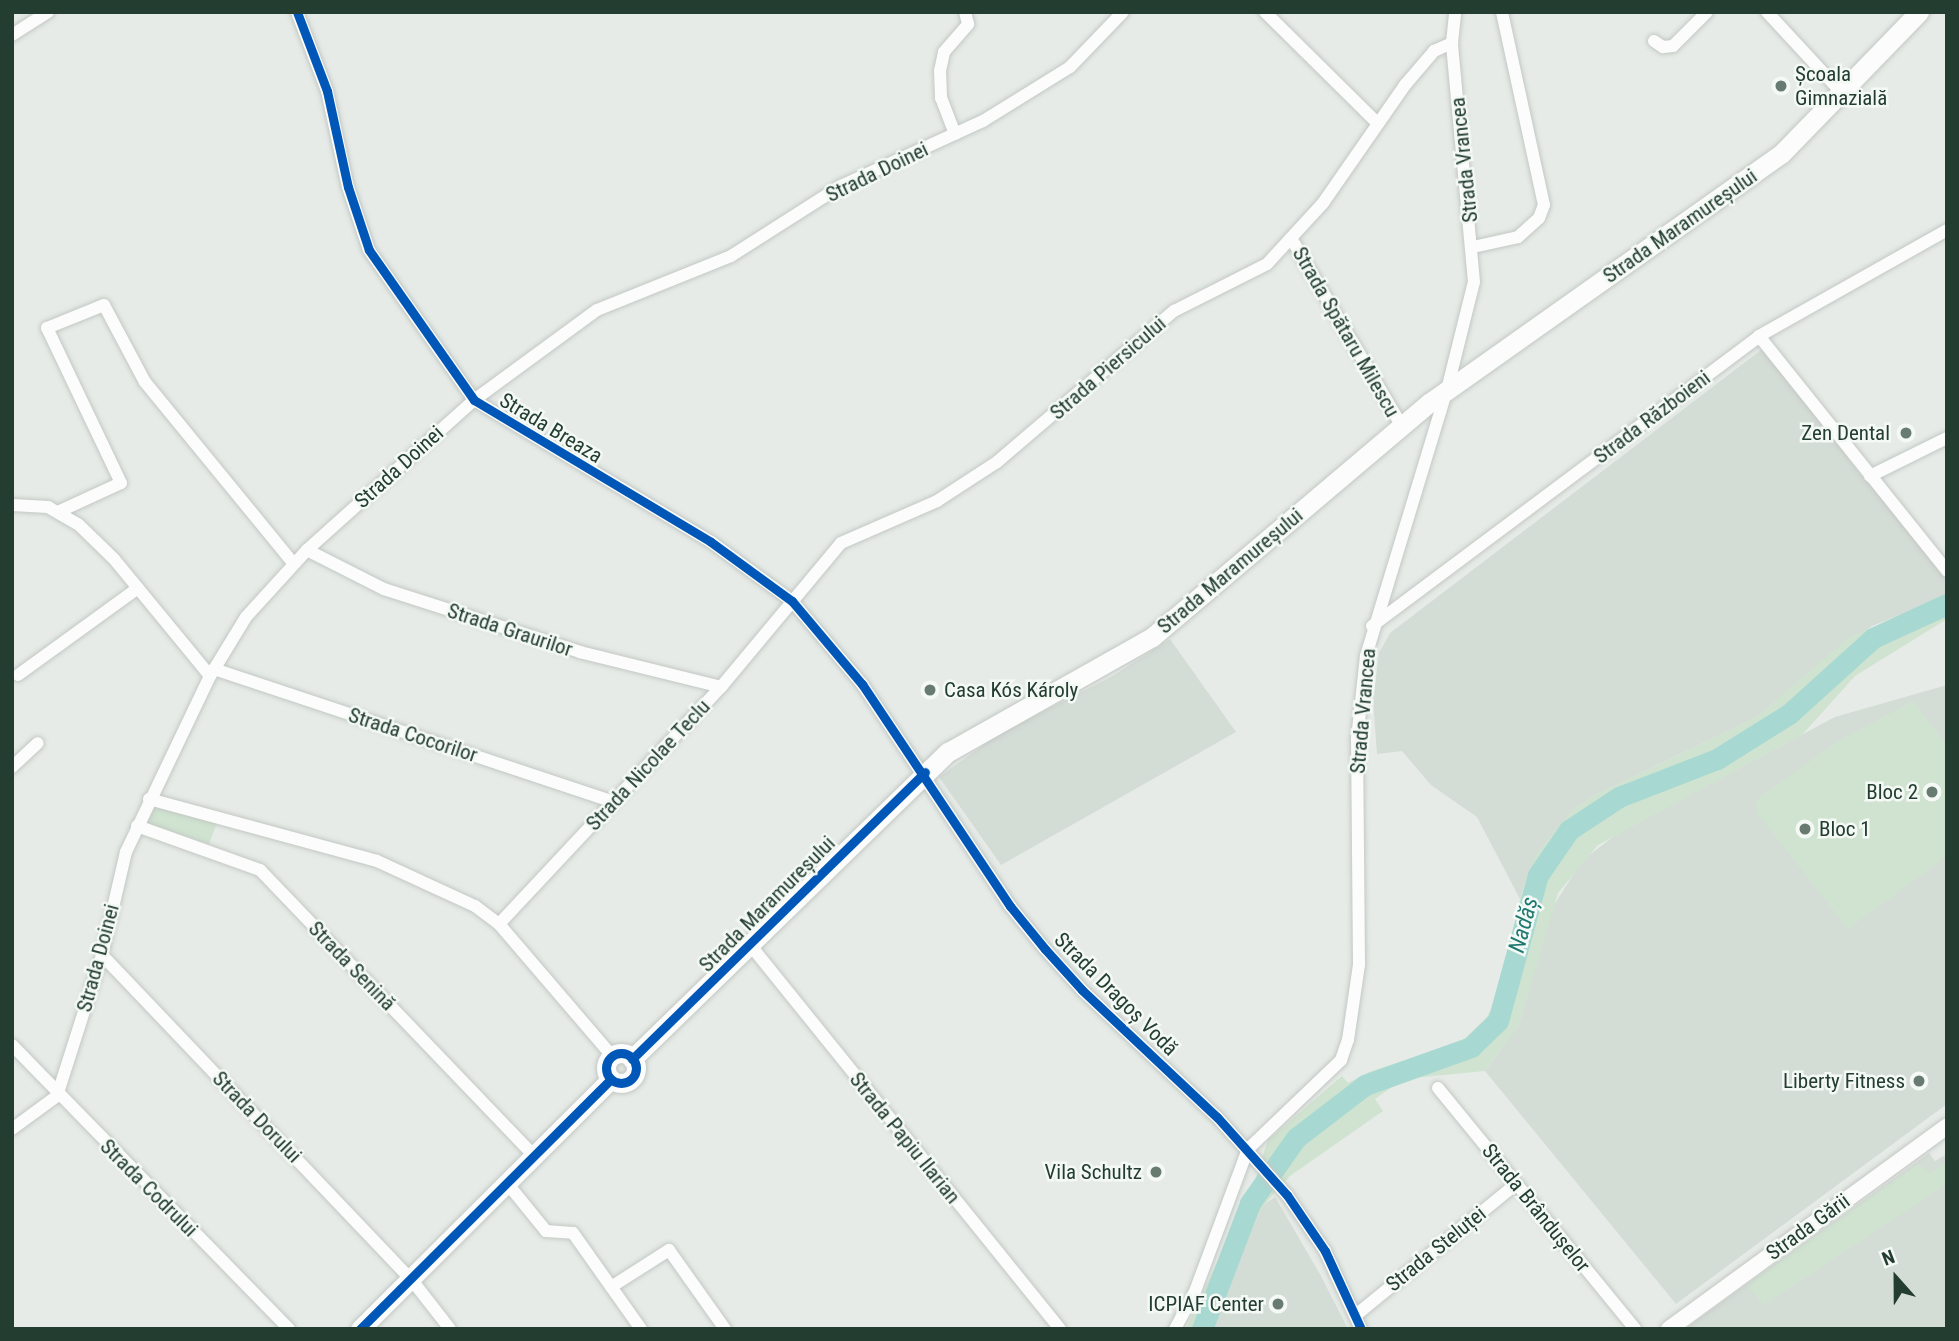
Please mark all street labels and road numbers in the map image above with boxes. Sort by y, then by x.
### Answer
street label: Strada Vrancea [1445,96,1483,224]
street label: Strada Doinei [822,136,932,208]
street label: Strada Maramureșului [1598,163,1762,289]
street label: Strada Spătaru Milescu [1287,242,1405,422]
street label: Strada Piersicului [1045,311,1171,425]
street label: Strada Războieni [1589,365,1715,469]
street label: Strada Breaza [495,388,607,468]
street label: Strada Doinei [349,421,449,513]
street label: Strada Maramureșului [1152,503,1308,639]
street label: Strada Graurilor [444,598,576,662]
street label: Strada Vrancea [1345,647,1381,775]
street label: Strada Nicolae Teclu [581,694,715,836]
street label: Strada Cocorilor [345,702,481,768]
street label: Strada Maramureșului [694,831,840,977]
street label: Strada Doinei [72,901,124,1015]
street label: Strada Senină [303,916,401,1016]
street label: Strada Dragoș Vodă [1049,927,1183,1061]
street label: Strada Dorului [207,1066,307,1168]
street label: Strada Papiu Ilarian [844,1067,966,1209]
street label: Strada Codrului [95,1134,203,1242]
street label: Strada Brândușelor [1477,1139,1595,1277]
street label: Strada Gării [1761,1188,1855,1266]
street label: Strada Steluței [1381,1201,1491,1297]

